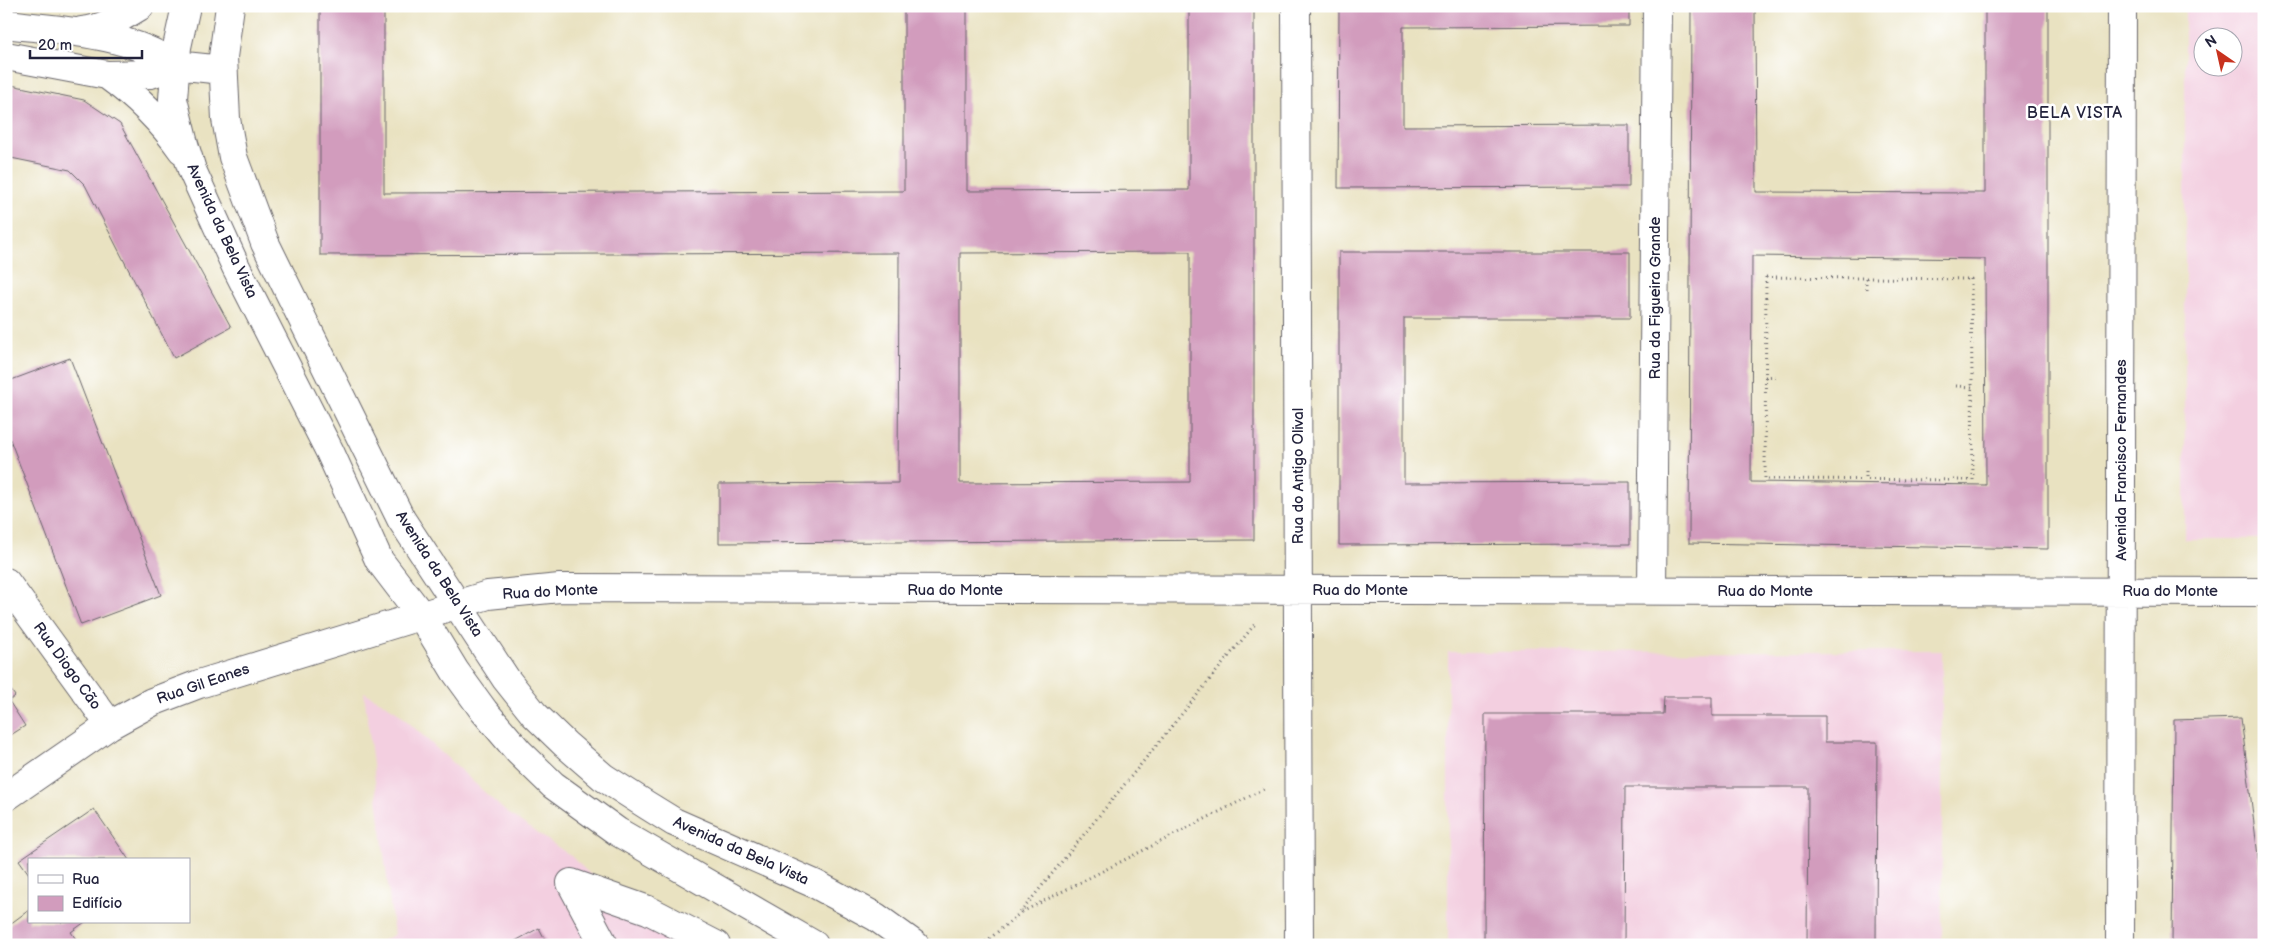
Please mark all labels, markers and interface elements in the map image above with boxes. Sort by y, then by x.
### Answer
scale bar [30,28,142,60]
north arrow [2192,28,2242,78]
text: N [2202,32,2220,52]
text: 20 m [38,36,72,55]
district label: BELA VISTA [2027,104,2123,123]
street label: Avenida da Bela Vista [182,161,262,301]
street label: Rua da Figueira Grande [1646,216,1665,380]
street label: Avenida Francisco Fernandes [2112,359,2131,561]
street label: Rua do Antigo Olival [1289,408,1308,544]
street label: Avenida da Bela Vista [391,507,487,641]
street label: Rua do Monte [502,580,598,604]
street label: Rua do Monte [907,581,1003,600]
street label: Rua do Monte [1312,581,1408,600]
street label: Rua do Monte [1717,582,1813,601]
street label: Rua do Monte [2122,582,2218,601]
street label: Rua Diogo Cão [29,619,105,713]
street label: Rua Gil Eanes [154,659,252,709]
street label: Avenida da Bela Vista [670,813,812,889]
legend [28,858,190,924]
text: Rua [72,870,100,889]
text: Edifício [72,894,122,913]

